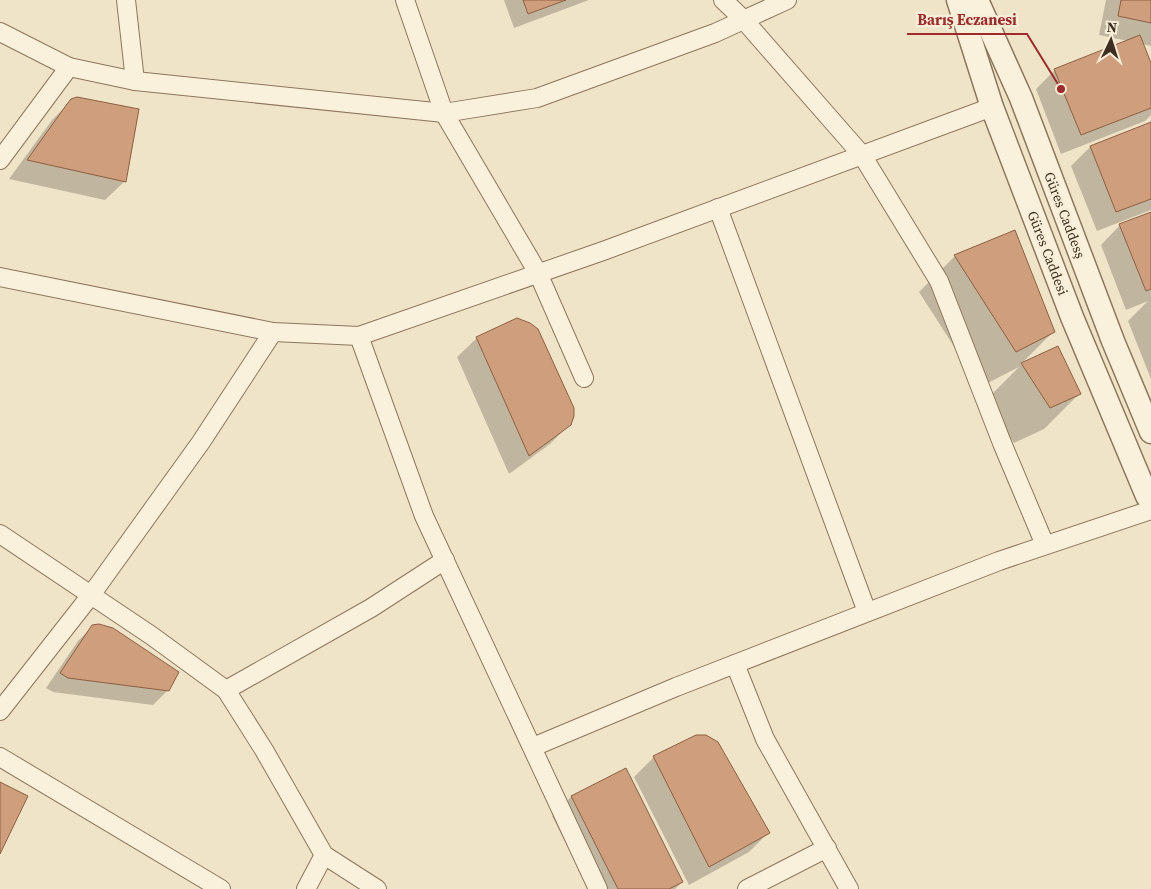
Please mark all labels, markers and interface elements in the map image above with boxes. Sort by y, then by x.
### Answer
callout: Barış Eczanesi [907,4,1027,34]
text: Barış Eczanesi [917,9,1017,30]
north arrow [1086,15,1136,65]
text: N [1106,17,1118,37]
street label: Güres Caddesş [1039,169,1091,261]
street label: Güres Caddesi [1023,208,1073,298]

